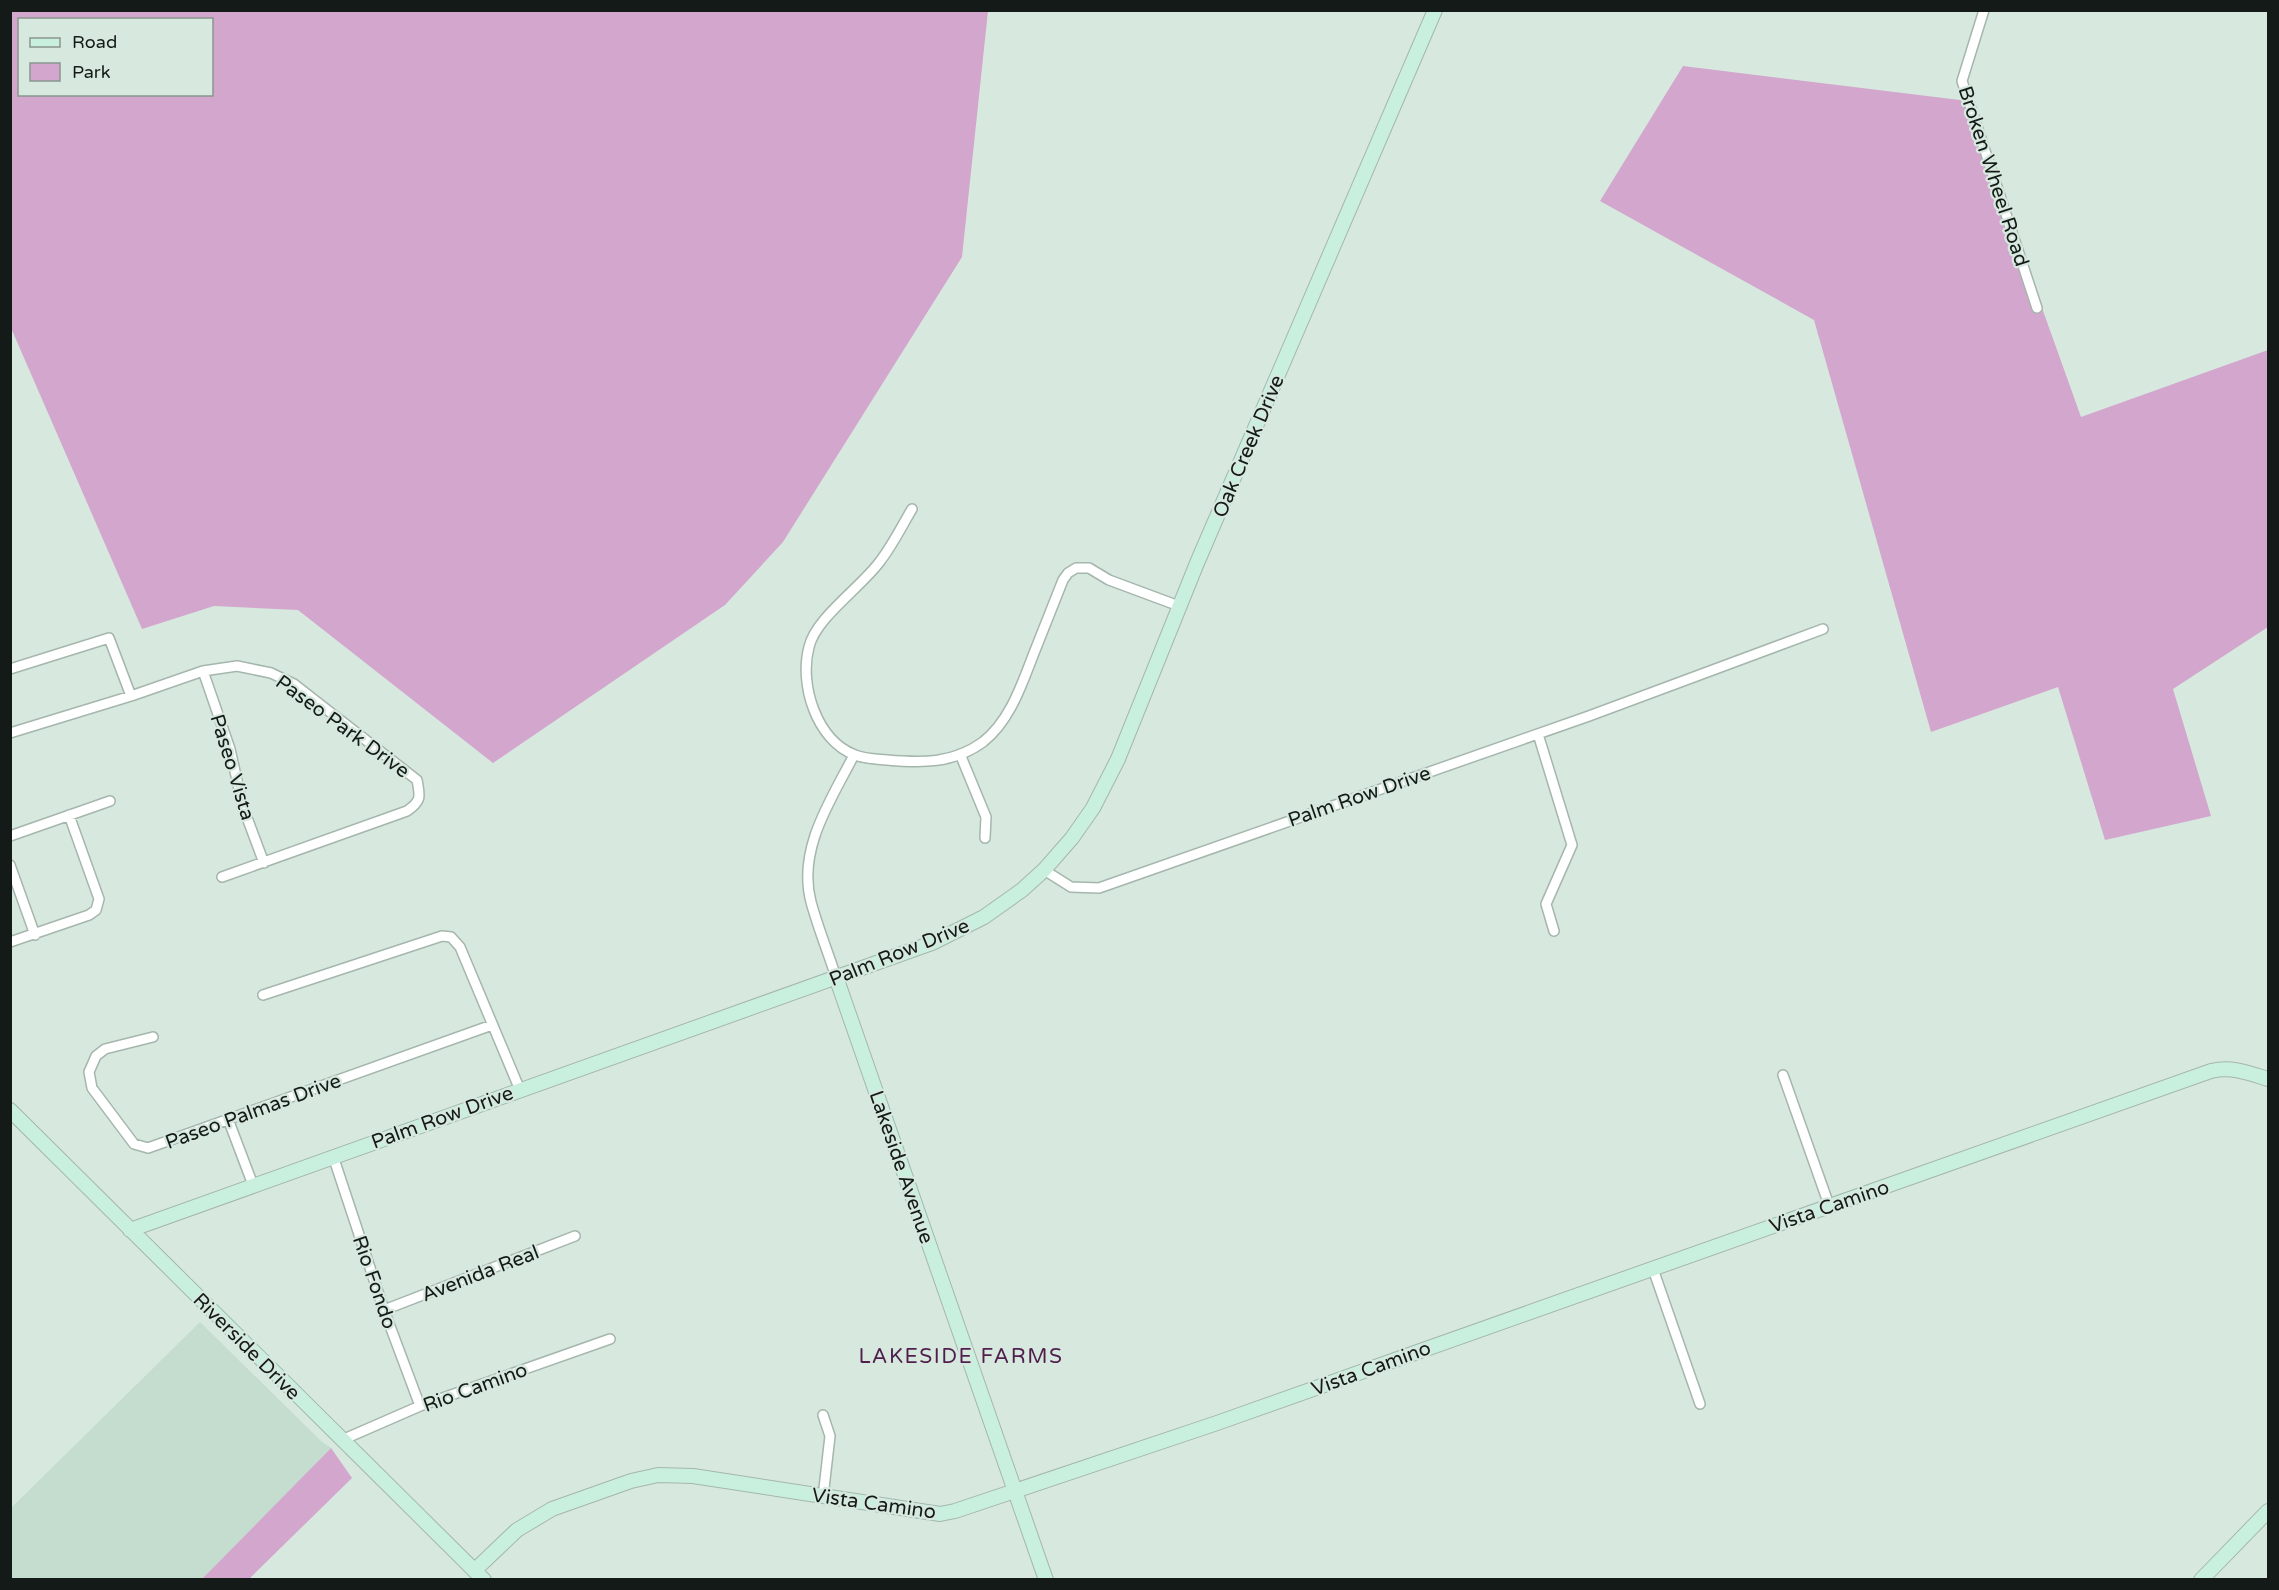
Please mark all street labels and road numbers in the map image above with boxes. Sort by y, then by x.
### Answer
street label: Broken Wheel Road [1953,83,2034,269]
street label: Oak Creek Drive [1208,372,1290,521]
street label: Paseo Park Drive [271,670,414,783]
street label: Paseo Vista [205,711,260,823]
street label: Palm Row Drive [1285,761,1434,833]
street label: Palm Row Drive [826,914,973,992]
street label: Paseo Palmas Drive [162,1069,344,1155]
street label: Palm Row Drive [368,1081,517,1155]
street label: Lakeside Avenue [864,1088,938,1247]
street label: Vista Camino [1766,1175,1892,1239]
street label: Rio Fondo [347,1233,401,1332]
street label: Avenida Real [418,1241,543,1307]
street label: Riverside Drive [188,1288,305,1405]
street label: Vista Camino [1308,1336,1434,1402]
street label: Rio Camino [420,1358,531,1418]
street label: Vista Camino [810,1483,937,1525]

